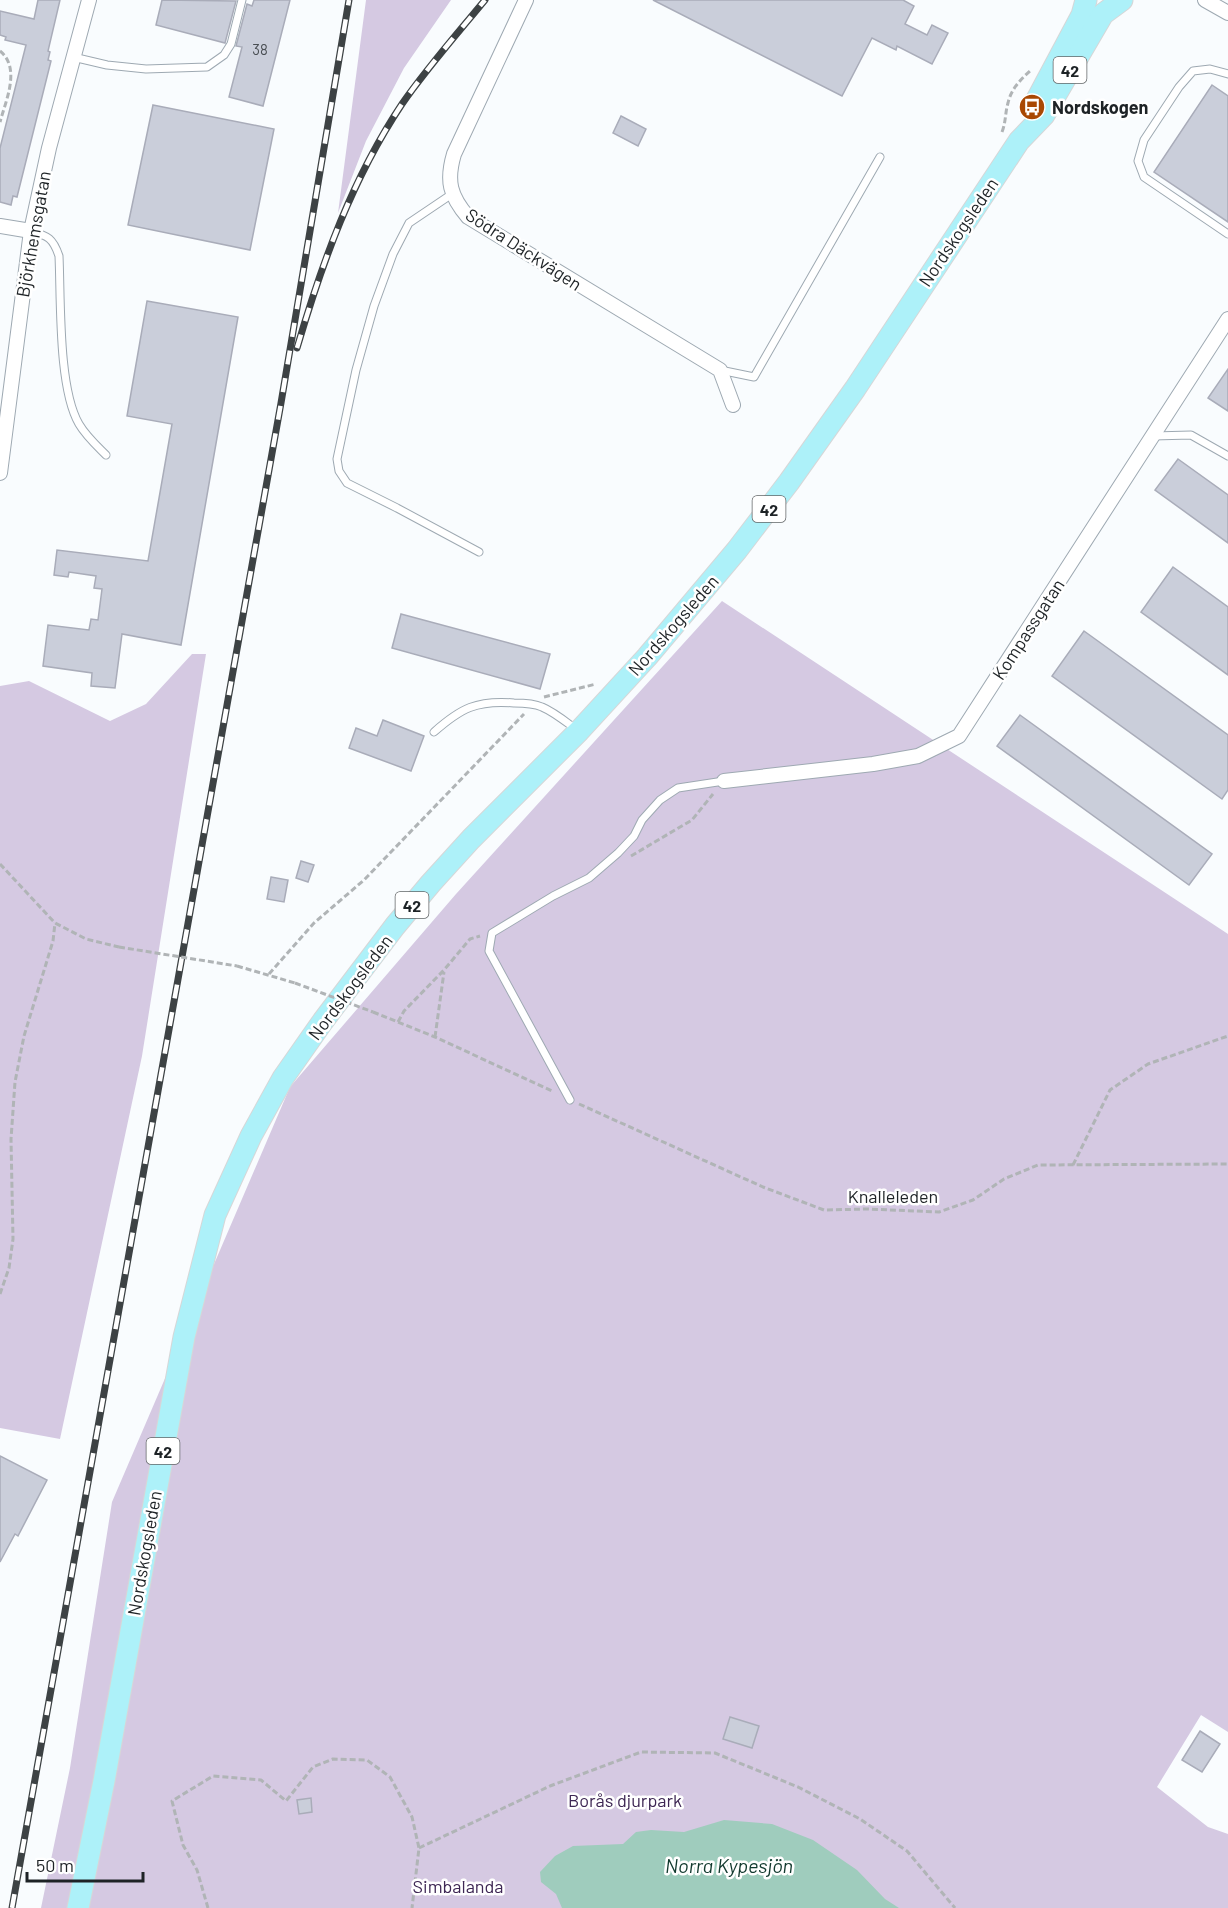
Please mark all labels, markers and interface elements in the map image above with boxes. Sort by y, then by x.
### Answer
house number: 38 [252,40,268,58]
road number: 42 [1054,57,1086,83]
bus stop icon: Nordskogen [1017,92,1047,122]
place label: Nordskogen [1052,96,1148,118]
street label: Björkhemsgatan [11,169,55,299]
street label: Nordskogsleden [914,173,1002,291]
street label: Södra Däckvägen [462,203,586,295]
road number: 42 [752,496,786,522]
street label: Nordskogsleden [623,570,723,680]
street label: Kompassgatan [987,574,1069,684]
road number: 42 [396,892,428,918]
street label: Nordskogsleden [303,930,397,1044]
street label: Knalleleden [848,1185,938,1207]
road number: 42 [146,1438,180,1464]
street label: Nordskogsleden [122,1489,166,1617]
park label: Borås djurpark [568,1789,682,1811]
scale bar [27,1845,142,1883]
water label: Norra Kypesjön [665,1853,793,1877]
text: 50 m [36,1854,74,1876]
park label: Simbalanda [413,1875,503,1897]

